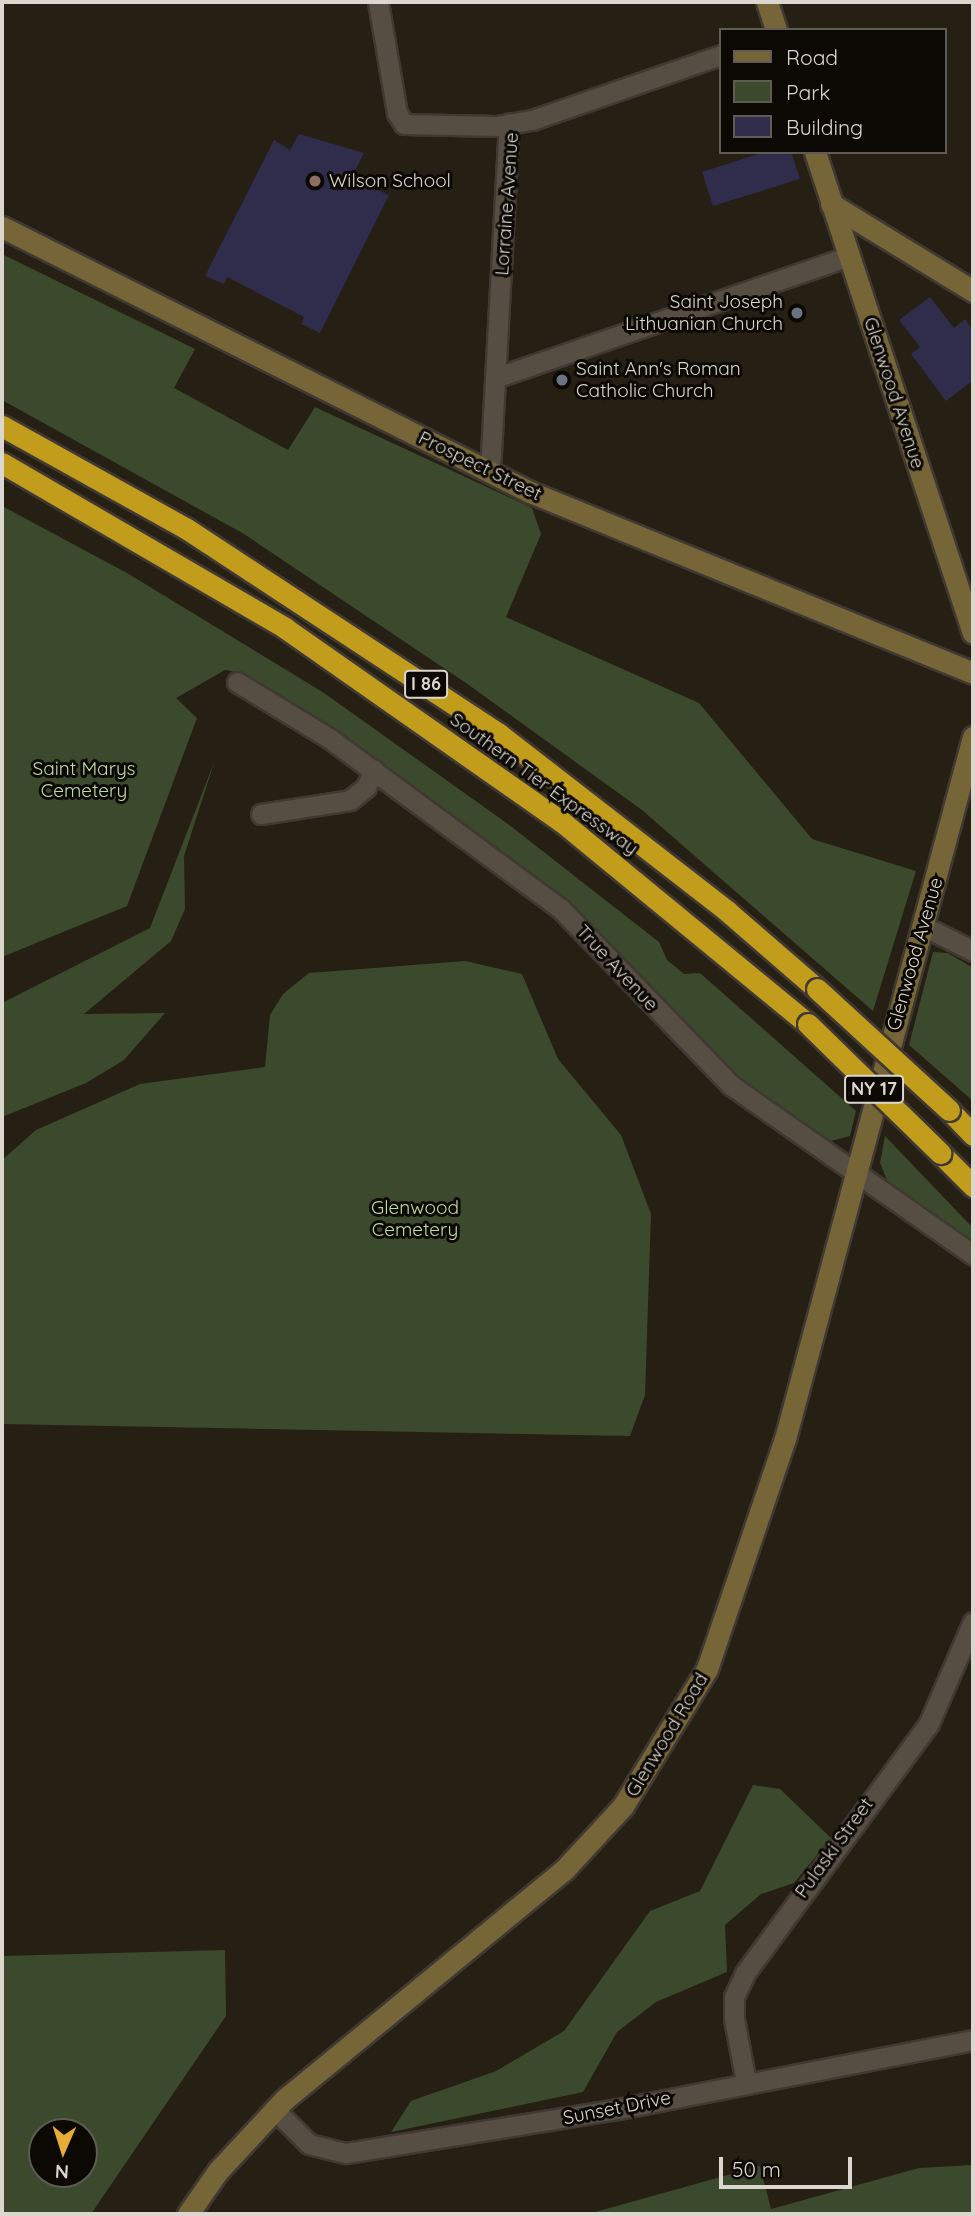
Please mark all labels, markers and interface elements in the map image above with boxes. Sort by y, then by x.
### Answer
legend [720,28,947,154]
text: Road [786,44,838,70]
text: Park [786,79,830,105]
text: Building [786,114,863,140]
street label: Lorraine Avenue [491,132,523,276]
place label: Wilson School [329,170,451,192]
marker: Wilson School [307,173,323,189]
place label: Saint Joseph Lithuanian Church [625,291,783,335]
marker: Saint Joseph Lithuanian Church [789,305,805,321]
street label: Glenwood Avenue [859,314,929,472]
place label: Saint Ann's Roman Catholic Church [576,358,741,402]
marker: Saint Ann's Roman Catholic Church [554,372,570,388]
street label: Prospect Street [415,426,545,506]
road number: I 86 [403,670,449,698]
street label: Southern Tier Expressway [446,708,642,860]
park label: Saint Marys Cemetery [33,758,135,802]
street label: Glenwood Avenue [882,875,948,1033]
street label: True Avenue [571,920,663,1016]
road number: NY 17 [842,1074,906,1104]
park label: Glenwood Cemetery [371,1197,459,1241]
street label: Glenwood Road [621,1669,713,1801]
street label: Pulaski Street [790,1793,878,1903]
street label: Sunset Drive [561,2086,673,2130]
north arrow [28,2118,98,2188]
scale bar [723,2142,856,2186]
text: 50 m [732,2156,781,2182]
text: N [54,2160,70,2184]

